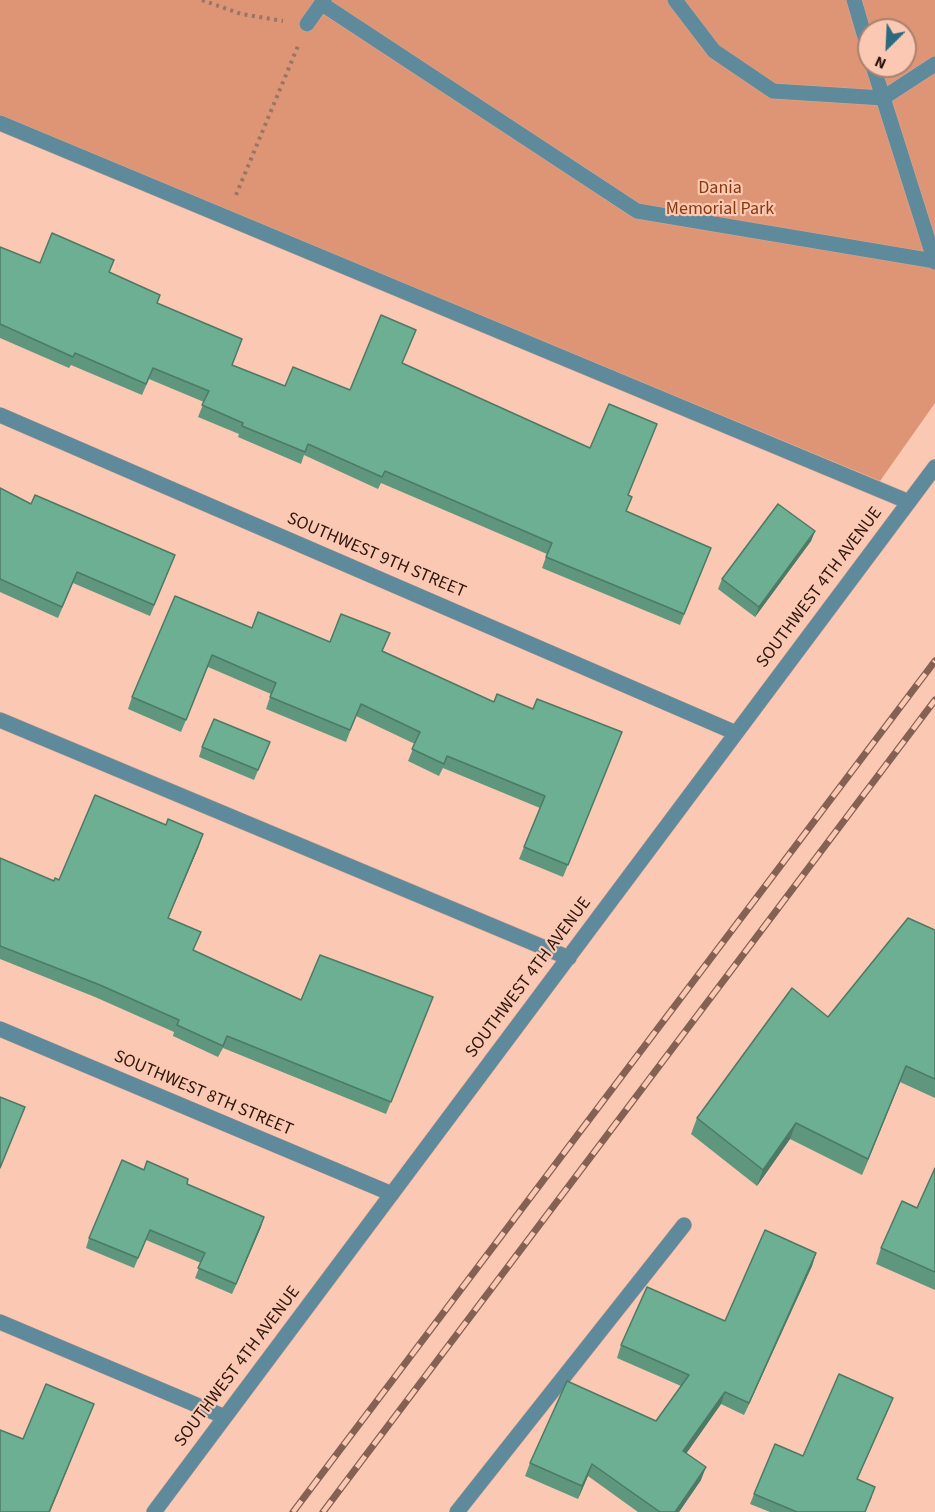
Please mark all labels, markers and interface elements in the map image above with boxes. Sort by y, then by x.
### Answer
north arrow [857,18,917,78]
text: N [871,50,890,75]
park label: Dania Memorial Park [666,178,774,220]
street label: SOUTHWEST 4TH AVENUE [753,503,887,673]
street label: SOUTHWEST 9TH STREET [283,508,469,604]
street label: SOUTHWEST 4TH AVENUE [462,893,596,1063]
street label: SOUTHWEST 8TH STREET [110,1046,296,1142]
street label: SOUTHWEST 4TH AVENUE [171,1282,305,1452]

